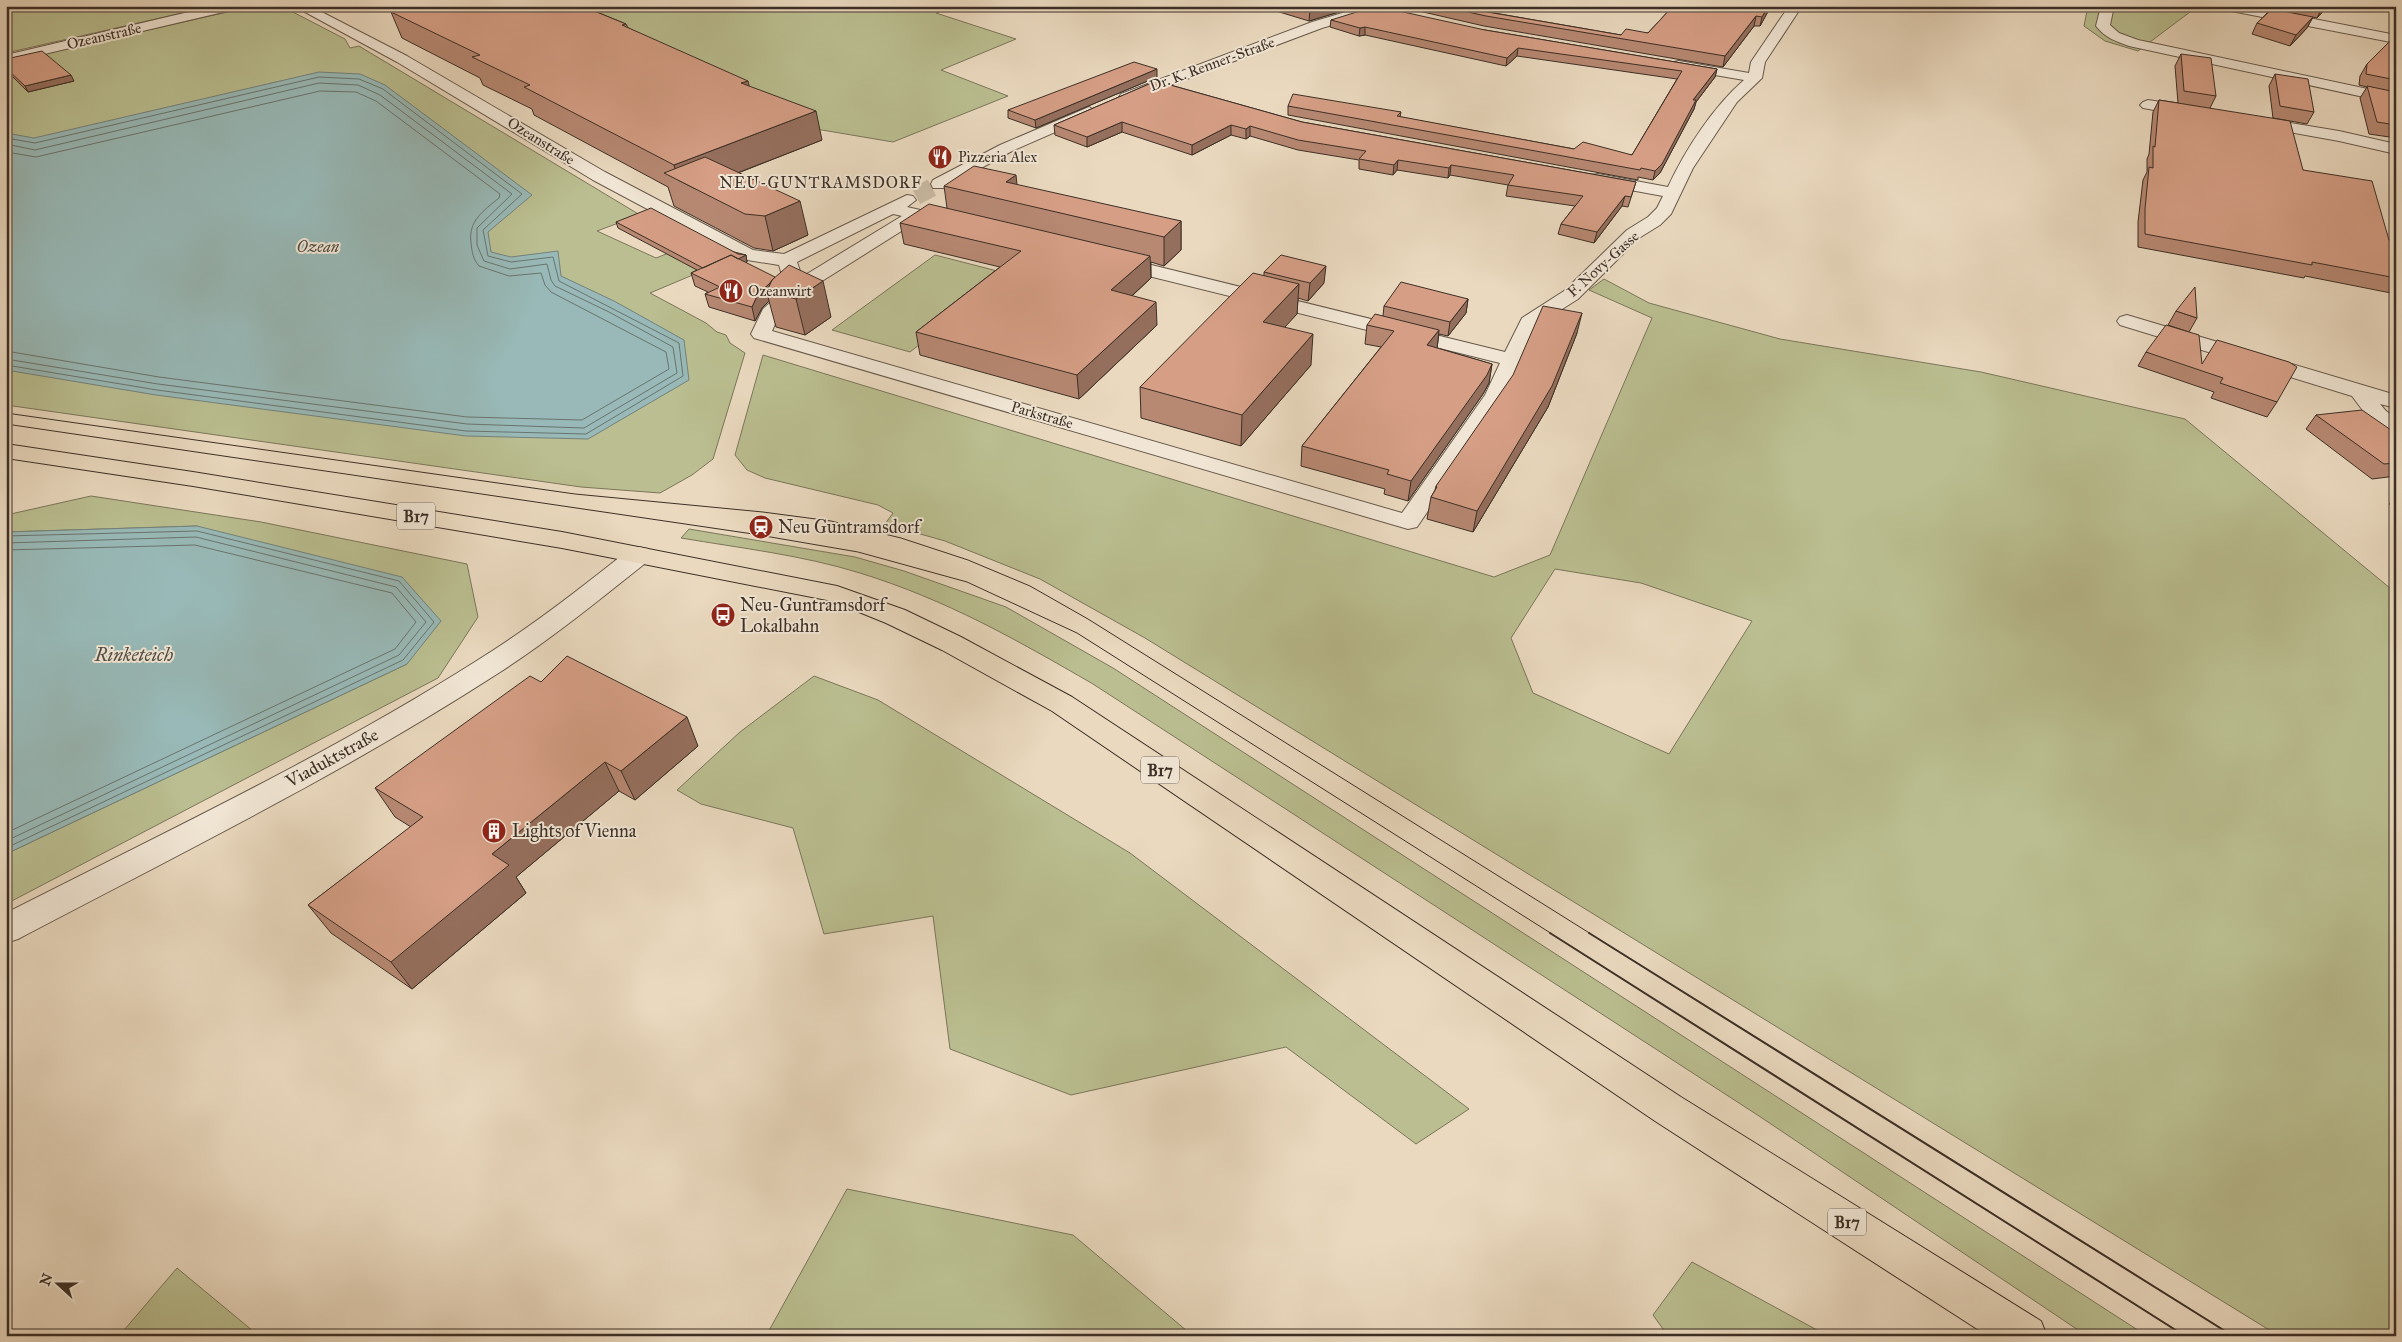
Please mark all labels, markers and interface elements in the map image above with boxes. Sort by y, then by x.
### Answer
street label: Ozeanstraße [65,19,143,53]
street label: Dr. K. Renner-Straße [1147,33,1277,95]
street label: Ozeanstraße [504,113,578,169]
restaurant icon: Pizzeria Alex [927,144,953,170]
place label: Pizzeria Alex [958,148,1037,166]
district label: NEU-GUNTRAMSDORF [719,173,923,192]
street label: F. Novy-Gasse [1563,227,1643,301]
water label: Ozean [297,237,340,256]
restaurant icon: Ozeanwirt [718,278,744,304]
place label: Ozeanwirt [748,282,812,300]
street label: Parkstraße [1009,398,1075,432]
road number: B17 [397,502,435,530]
station icon: Neu Guntramsdorf [748,514,774,540]
place label: Neu Guntramsdorf [778,516,923,538]
place label: Neu-Guntramsdorf Lokalbahn [740,594,888,637]
bus stop icon: Neu-Guntramsdorf Lokalbahn [710,602,736,628]
water label: Rinketeich [94,643,173,666]
street label: Viaduktstraße [281,724,382,793]
road number: B17 [1141,756,1179,784]
building icon: Lights of Vienna [481,818,507,844]
place label: Lights of Vienna [512,820,637,843]
road number: B17 [1828,1208,1866,1236]
north arrow [32,1260,82,1310]
text: N [36,1271,56,1288]

